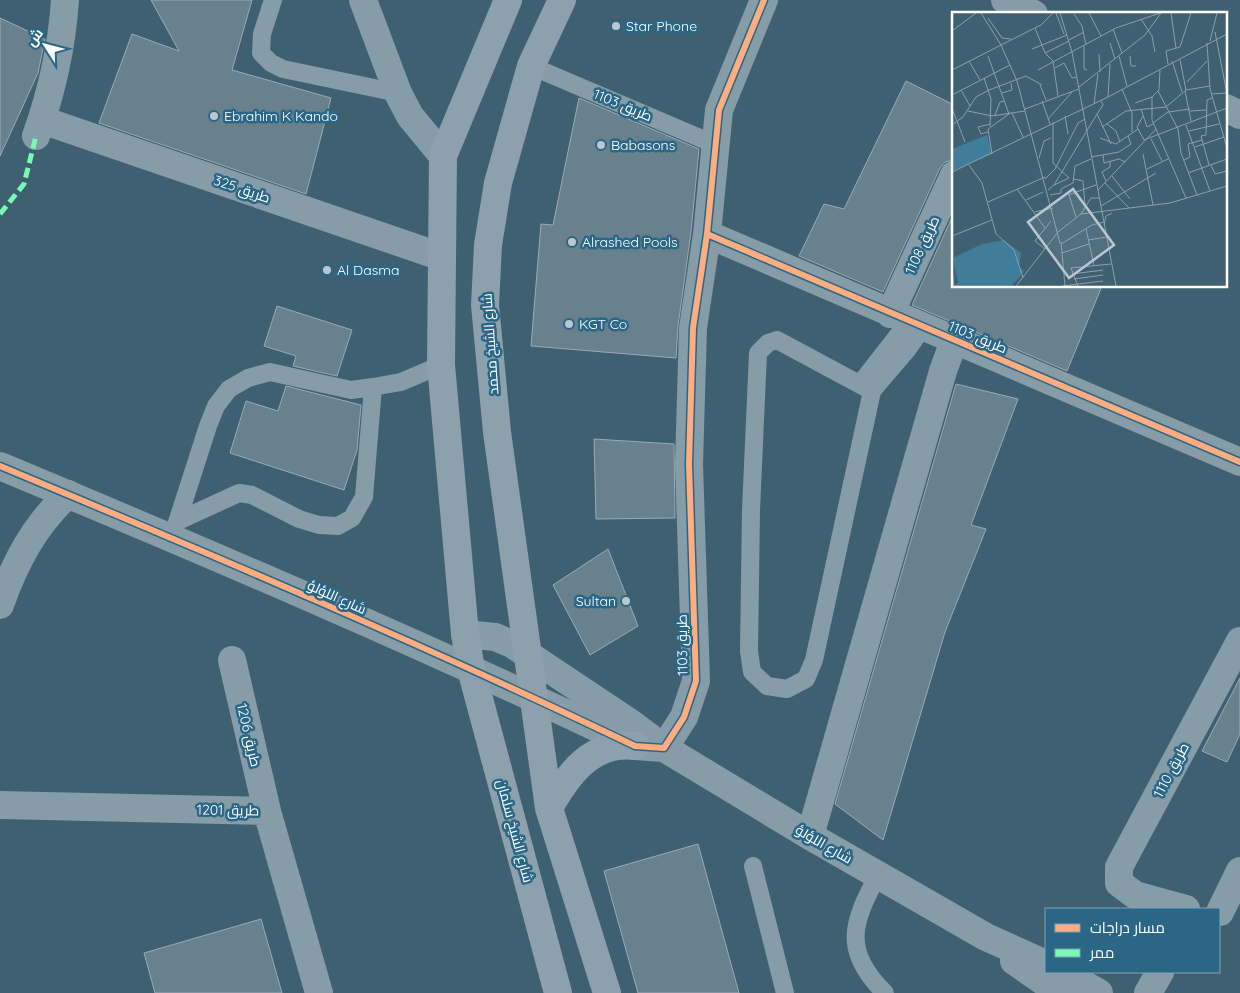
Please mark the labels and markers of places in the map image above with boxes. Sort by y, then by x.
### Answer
place label: Star Phone [626,17,697,35]
marker: Star Phone [610,20,622,32]
place label: Ebrahim K Kando [224,107,338,125]
marker: Ebrahim K Kando [208,110,220,122]
place label: Babasons [611,136,675,154]
marker: Babasons [595,139,607,151]
place label: Alrashed Pools [582,233,678,251]
marker: Alrashed Pools [566,236,578,248]
place label: Al Dasma [337,261,399,279]
marker: Al Dasma [321,264,333,276]
place label: KGT Co [579,315,627,333]
marker: KGT Co [563,318,575,330]
place label: Sultan [576,592,616,610]
marker: Sultan [620,595,632,607]

